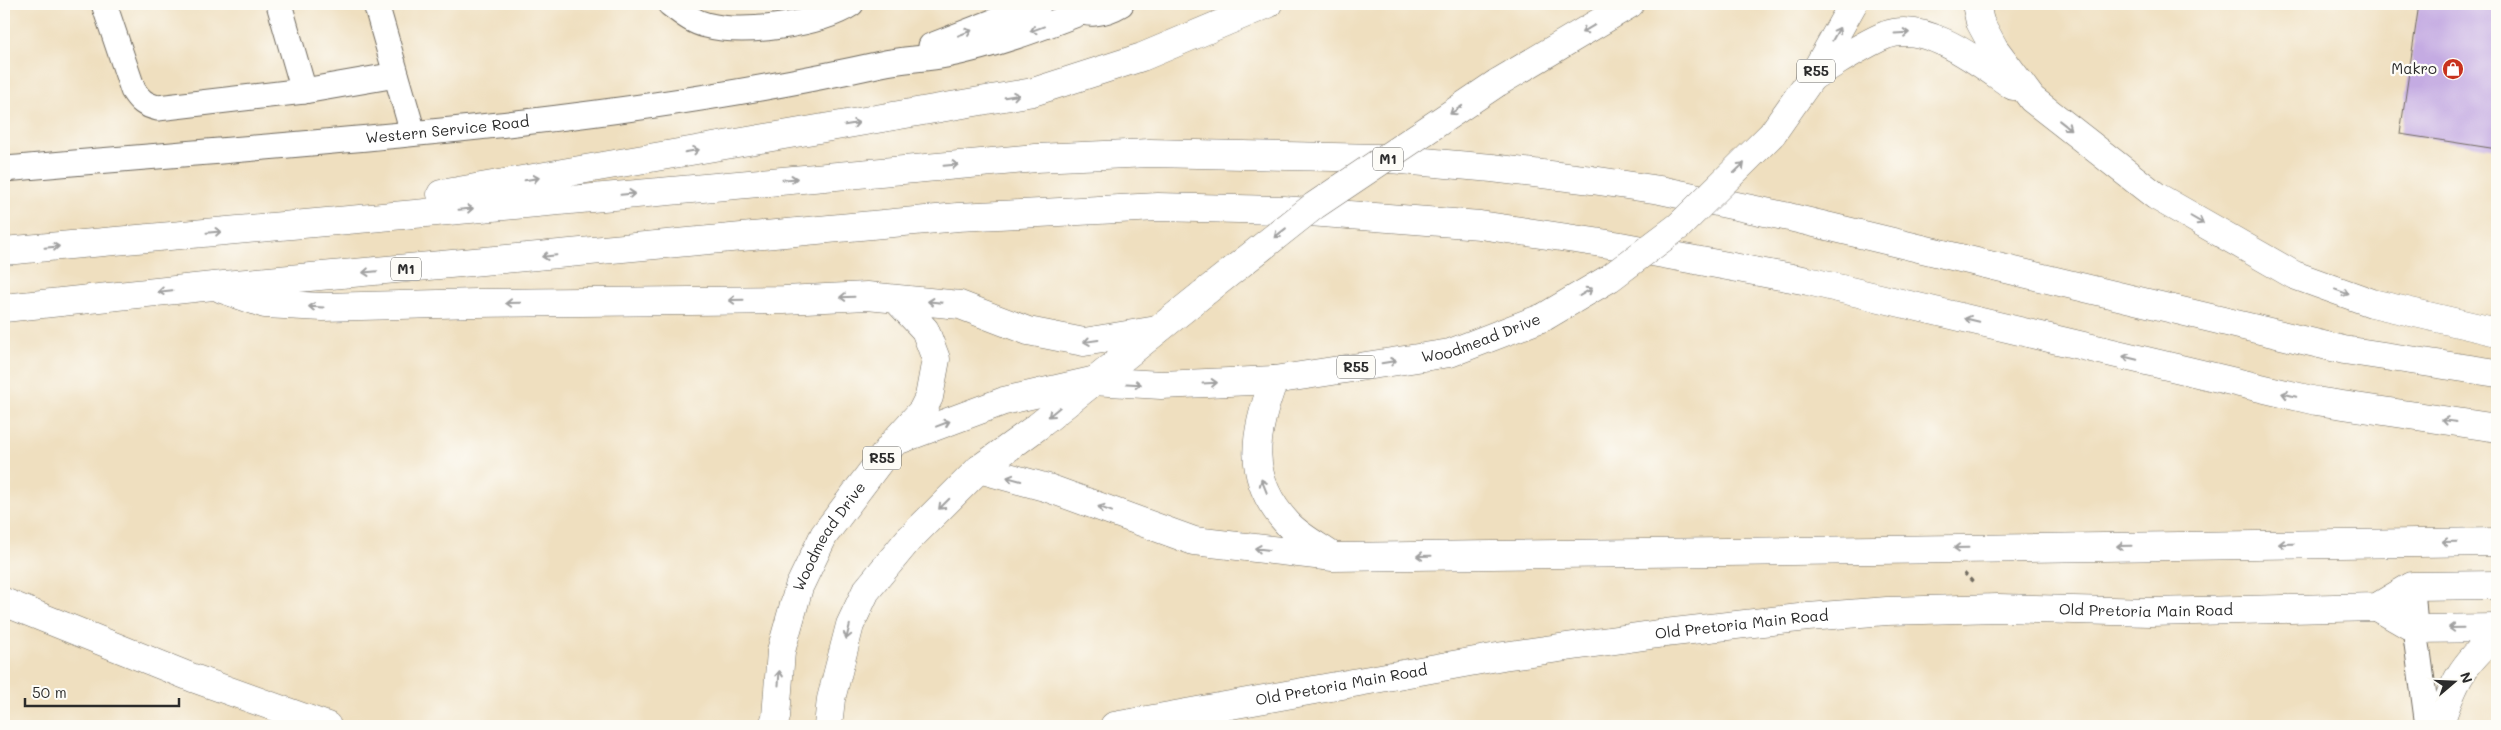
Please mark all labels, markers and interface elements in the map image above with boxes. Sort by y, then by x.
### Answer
one-way arrow [1581,24,1595,34]
one-way arrow [1029,25,1045,34]
one-way arrow [1832,27,1842,42]
one-way arrow [956,28,972,37]
one-way arrow [1894,28,1910,37]
shop icon: Makro [2441,57,2465,81]
place label: Makro [2391,58,2437,78]
road number: R55 [1797,59,1835,82]
one-way arrow [1004,90,1020,100]
one-way arrow [1450,106,1464,116]
street label: Western Service Road [364,111,530,147]
one-way arrow [844,118,860,128]
one-way arrow [2058,119,2071,130]
one-way arrow [684,146,700,156]
road number: M1 [1373,148,1403,170]
one-way arrow [943,160,959,169]
one-way arrow [1733,162,1745,174]
one-way arrow [524,174,540,184]
one-way arrow [781,175,797,184]
one-way arrow [620,189,636,199]
one-way arrow [458,204,474,214]
one-way arrow [2189,215,2203,225]
one-way arrow [206,227,222,237]
one-way arrow [1274,228,1287,239]
one-way arrow [44,242,60,251]
one-way arrow [541,251,557,261]
road number: M1 [391,258,421,280]
one-way arrow [362,267,378,277]
one-way arrow [157,286,173,296]
one-way arrow [1578,286,1593,296]
one-way arrow [2333,288,2349,297]
one-way arrow [839,292,856,302]
one-way arrow [728,295,744,305]
one-way arrow [506,298,522,308]
one-way arrow [928,298,944,307]
one-way arrow [308,302,324,312]
street label: Woodmead Drive [1420,308,1543,366]
one-way arrow [1965,315,1981,324]
one-way arrow [1084,336,1100,346]
one-way arrow [2123,353,2139,362]
road number: R55 [1337,356,1375,378]
one-way arrow [1380,357,1396,367]
one-way arrow [1202,378,1218,387]
one-way arrow [1126,379,1142,388]
one-way arrow [2281,390,2297,399]
one-way arrow [1048,406,1061,417]
one-way arrow [2441,415,2457,425]
one-way arrow [935,419,950,428]
road number: R55 [863,446,901,469]
one-way arrow [1006,474,1022,483]
street label: Woodmead Drive [787,477,870,594]
one-way arrow [1259,479,1268,494]
one-way arrow [938,498,950,510]
one-way arrow [1098,504,1114,513]
one-way arrow [2441,537,2457,547]
one-way arrow [2278,539,2294,549]
one-way arrow [2116,541,2132,551]
one-way arrow [1953,543,1970,553]
one-way arrow [1254,544,1270,554]
one-way arrow [1416,551,1432,560]
street label: Old Pretoria Main Road [2059,599,2233,621]
street label: Old Pretoria Main Road [1654,604,1829,643]
one-way arrow [843,624,852,640]
one-way arrow [2448,624,2464,633]
north arrow [2428,658,2478,708]
street label: Old Pretoria Main Road [1254,659,1429,709]
text: N [2456,669,2477,686]
one-way arrow [774,670,783,686]
scale bar [25,675,179,707]
text: 50 m [32,682,67,702]

